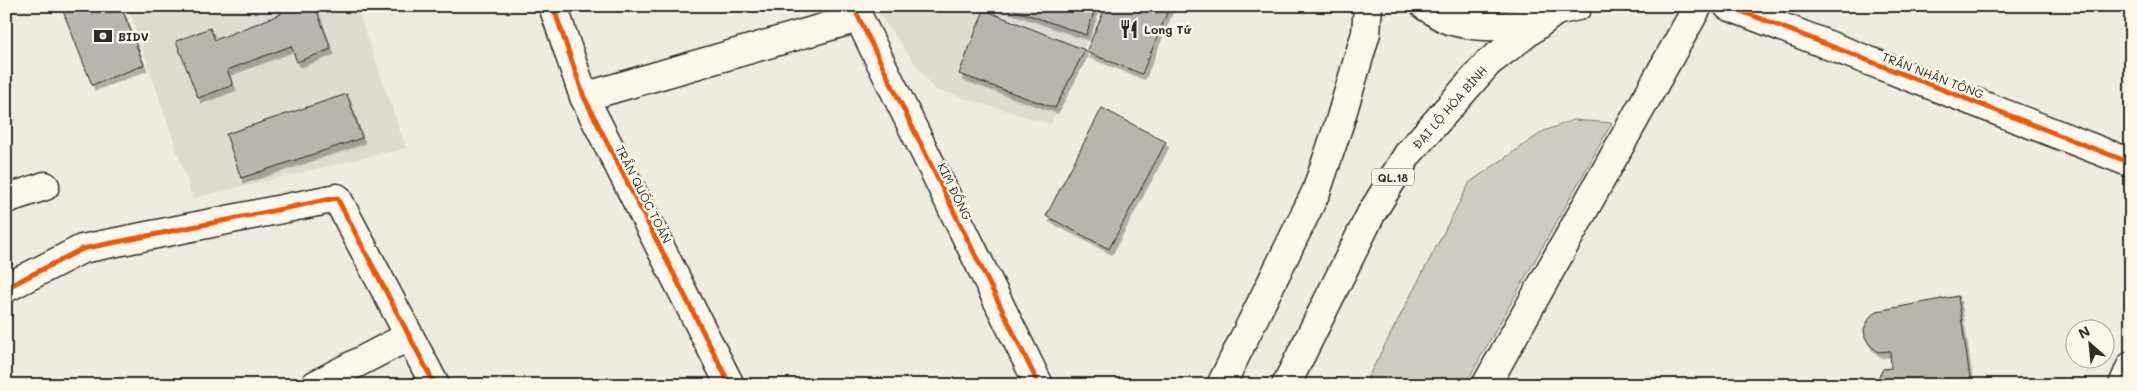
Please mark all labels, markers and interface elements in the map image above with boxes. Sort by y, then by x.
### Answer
restaurant icon: Long Tứ [1118,18,1140,40]
place label: Long Tứ [1144,21,1192,37]
bank icon: BIDV [92,25,114,47]
place label: BIDV [118,28,149,44]
street label: TRẦN NHÂN TÔNG [1880,48,1986,102]
street label: ĐẠI LỘ HÒA BÌNH [1408,62,1490,152]
street label: TRẦN QUỐC TOẢN [612,142,676,246]
street label: KIM ĐỒNG [934,160,976,222]
road number: QL.18 [1372,168,1414,186]
north arrow [2064,318,2114,368]
text: N [2075,321,2093,343]

